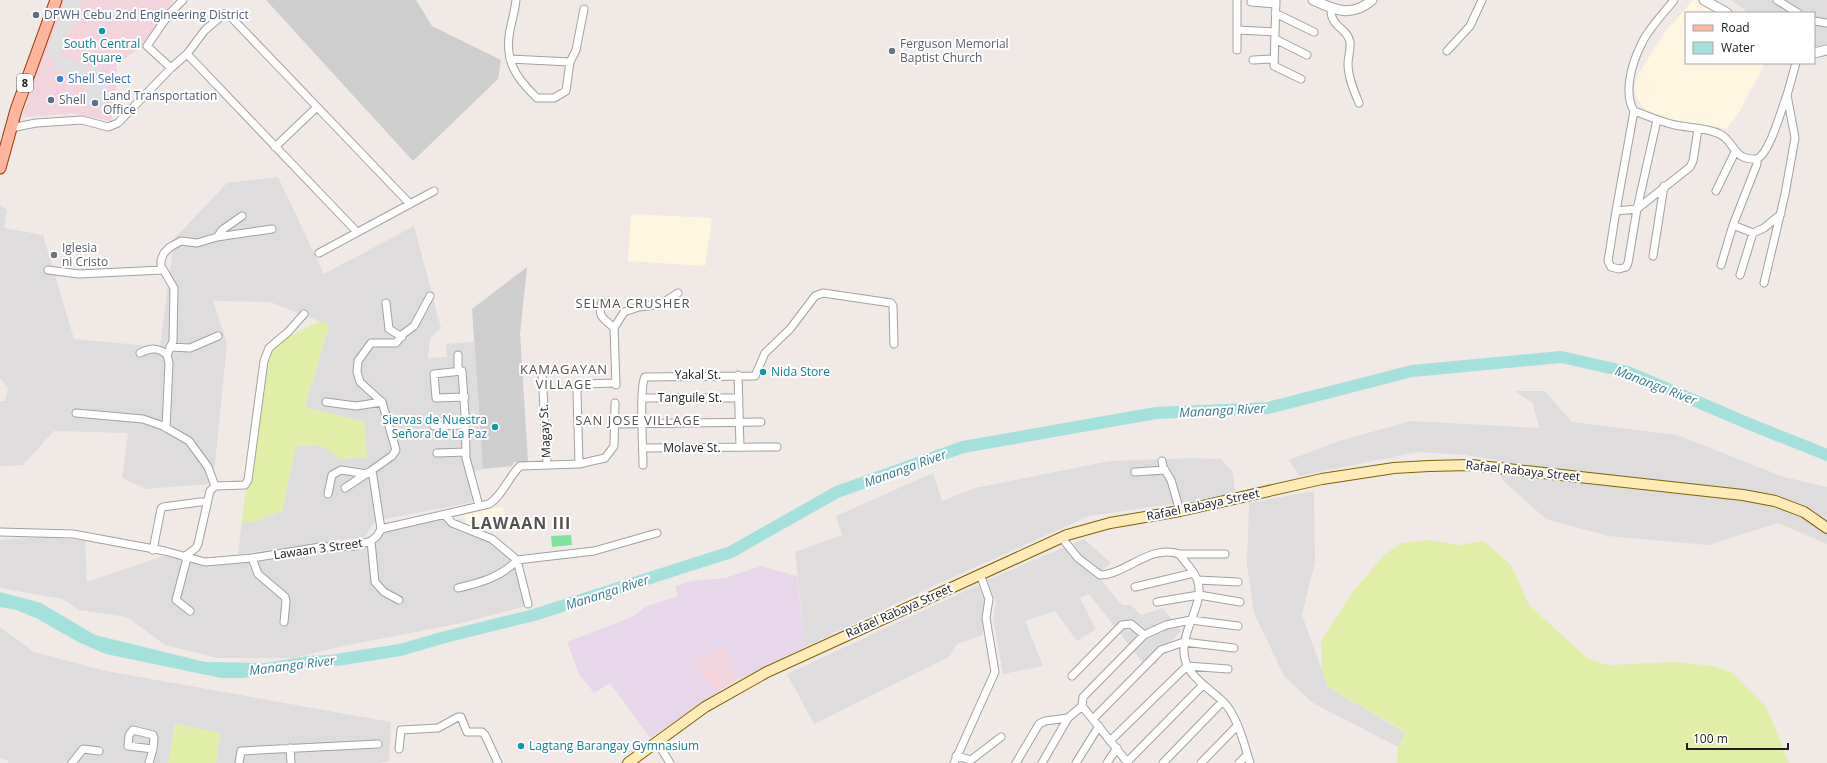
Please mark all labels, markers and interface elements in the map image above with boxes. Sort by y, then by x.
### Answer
place label: DPWH Cebu 2nd Engineering District [44,6,249,23]
marker: DPWH Cebu 2nd Engineering District [31,10,41,20]
legend [1685,12,1815,64]
text: Road [1721,19,1750,36]
marker: South Central Square [97,26,107,36]
place label: South Central Square [64,35,140,66]
place label: Ferguson Memorial Baptist Church [900,35,1009,66]
text: Water [1721,39,1755,56]
marker: Ferguson Memorial Baptist Church [887,46,897,56]
place label: Shell Select [68,70,131,87]
road number: 8 [17,74,33,92]
marker: Shell Select [55,74,65,84]
place label: Land Transportation Office [103,87,217,118]
place label: Shell [59,91,86,108]
marker: Shell [46,95,56,105]
marker: Land Transportation Office [90,98,100,108]
place label: Iglesia ni Cristo [62,239,108,270]
marker: Iglesia ni Cristo [49,250,59,260]
district label: SELMA CRUSHER [575,294,691,312]
district label: KAMAGAYAN VILLAGE [520,360,608,393]
water label: Mananga River [1612,361,1700,409]
place label: Nida Store [771,363,830,380]
street label: Yakal St. [675,366,721,383]
marker: Nida Store [758,367,768,377]
street label: Tanguile St. [658,389,722,406]
water label: Mananga River [1178,399,1266,421]
street label: Magay St. [535,404,554,458]
place label: Siervas de Nuestra Señora de La Paz [382,411,487,442]
district label: SAN JOSE VILLAGE [575,411,701,429]
marker: Siervas de Nuestra Señora de La Paz [490,422,500,432]
street label: Molave St. [663,439,721,456]
water label: Mananga River [861,444,949,491]
street label: Rafael Rabaya Street [1465,456,1581,485]
street label: Rafael Rabaya Street [1145,484,1261,525]
district label: LAWAAN III [471,512,571,534]
street label: Lawaan 3 Street [272,534,363,563]
water label: Mananga River [563,570,652,614]
street label: Rafael Rabaya Street [843,579,955,642]
water label: Mananga River [248,651,337,679]
scale bar [1687,725,1788,751]
text: 100 m [1693,730,1728,747]
place label: Lagtang Barangay Gymnasium [529,737,699,754]
marker: Lagtang Barangay Gymnasium [516,741,526,751]

